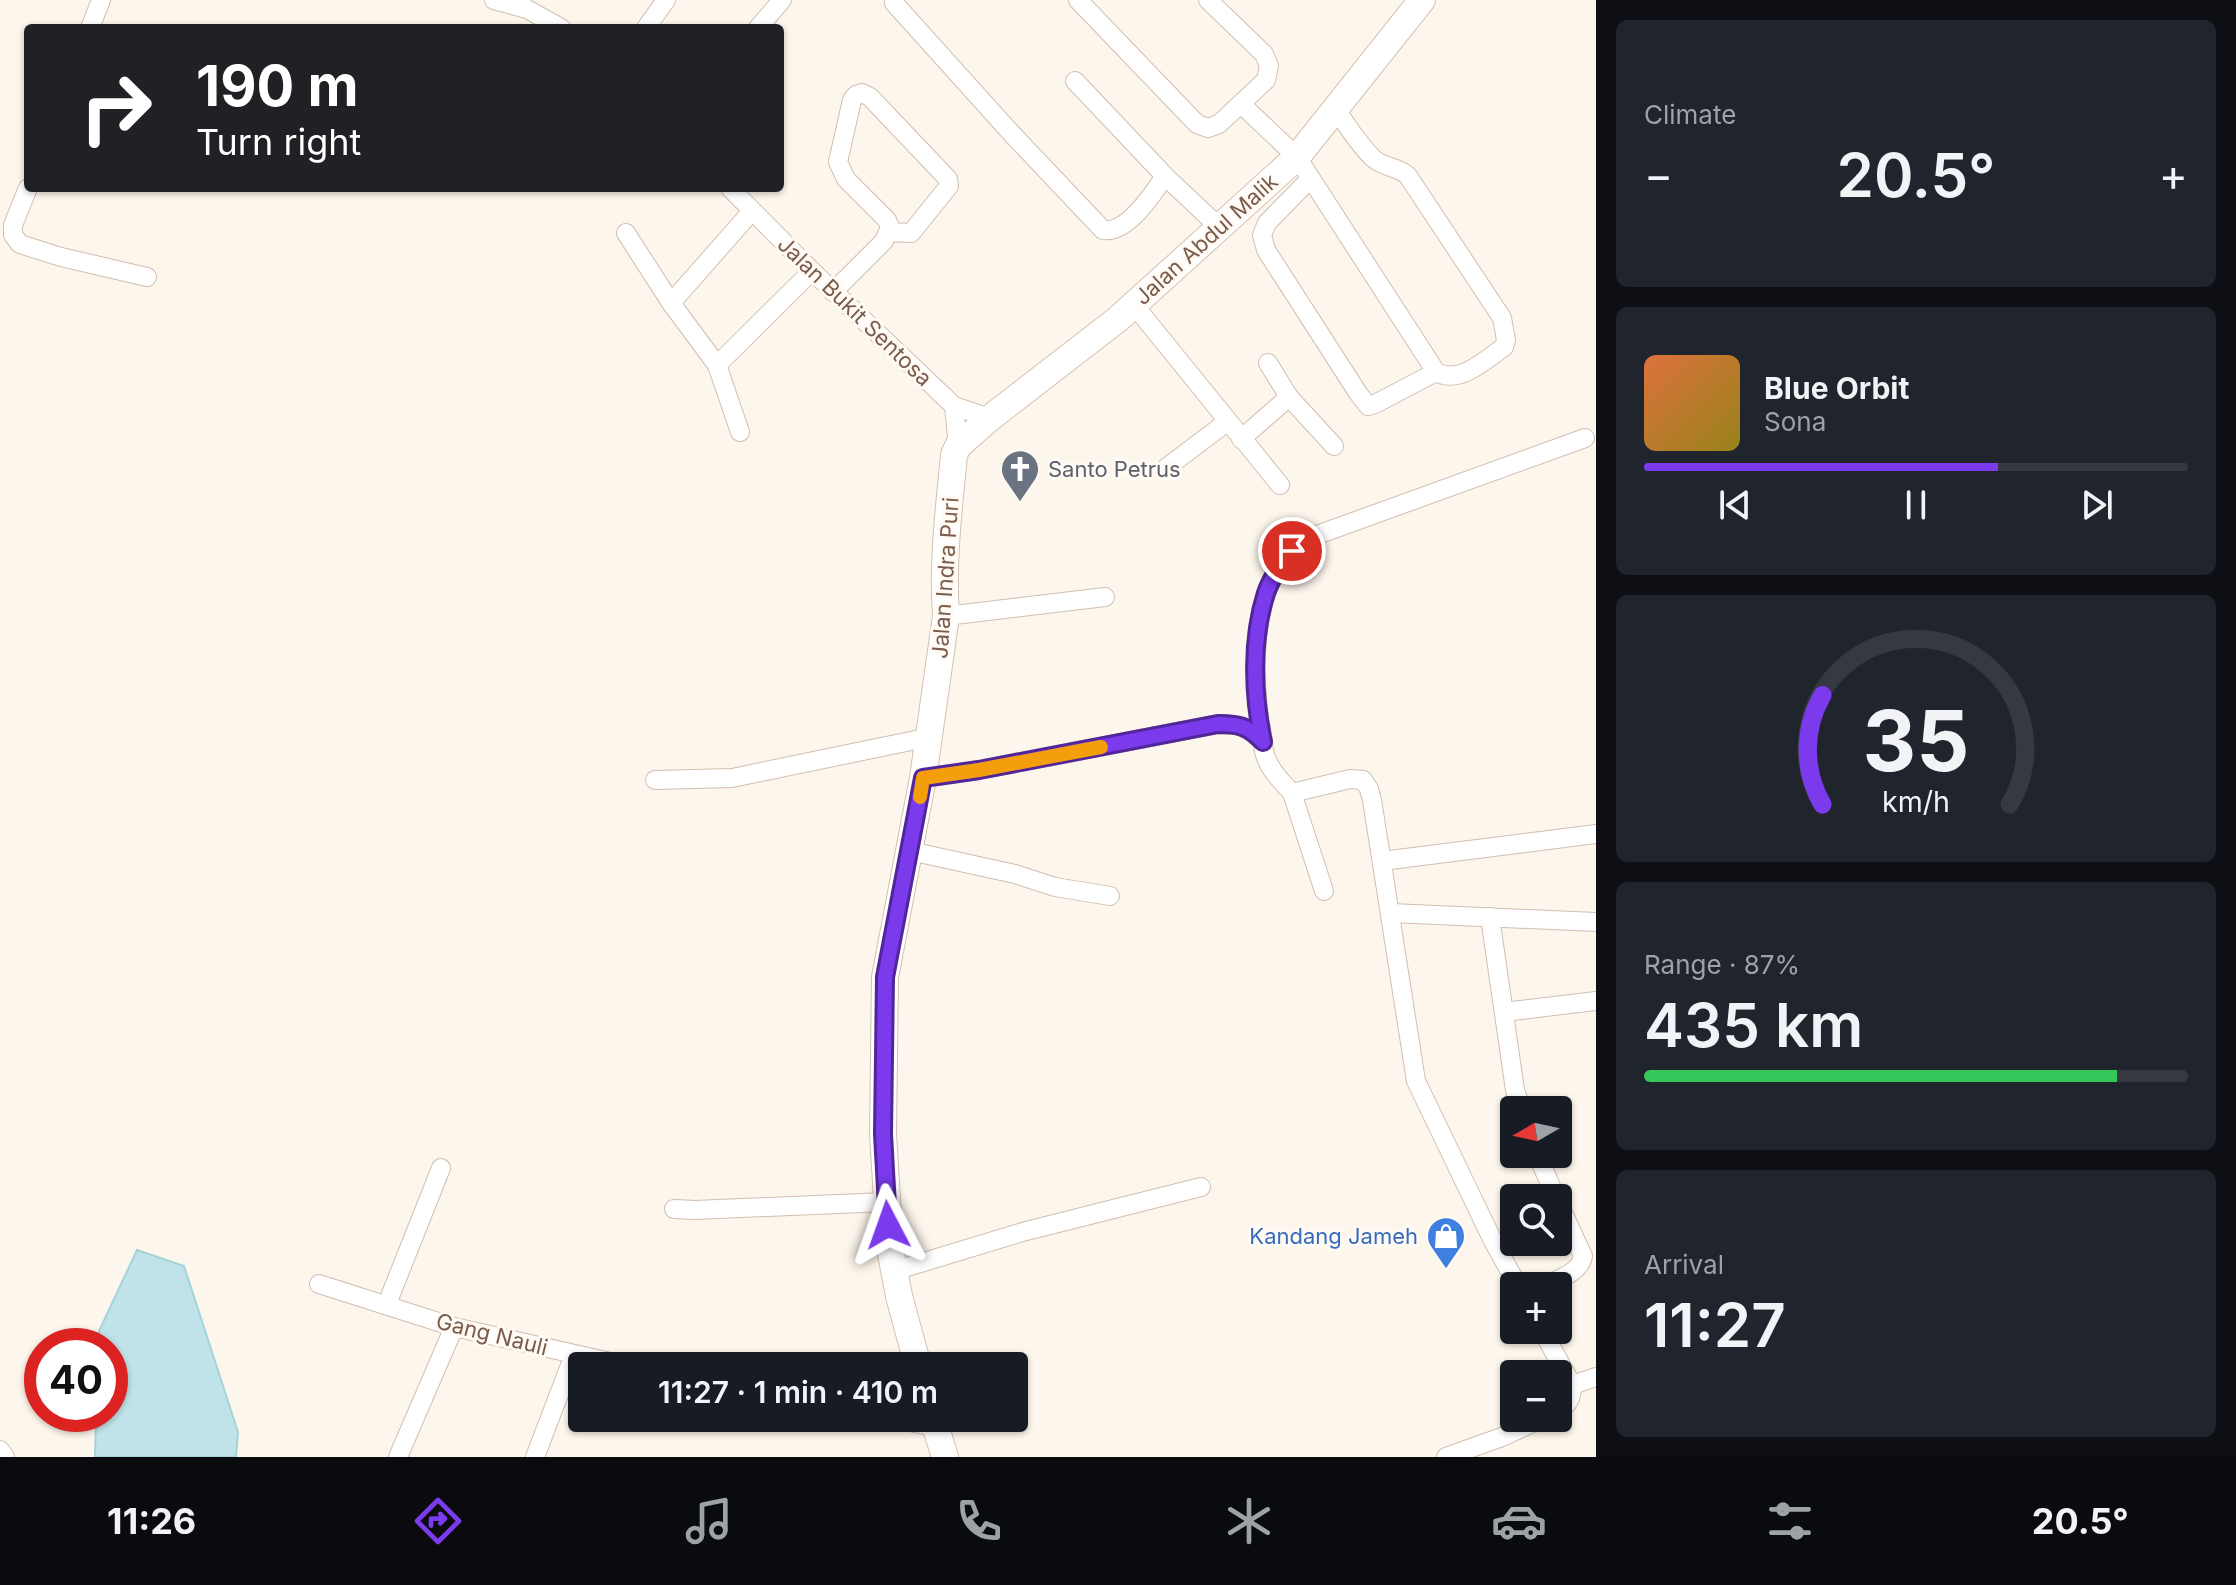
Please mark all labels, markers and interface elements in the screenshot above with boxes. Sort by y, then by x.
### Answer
text: 190 m [196,52,359,120]
icon: right [64,56,168,160]
text: Climate [1644,99,1736,130]
text: Turn right [196,120,361,164]
text: 20.5° [1837,139,1995,211]
text: − [1644,148,1673,202]
text: + [2159,148,2188,202]
street label: Jalan Abdul Malik [1129,168,1283,310]
street label: Jalan Bukit Sentosa [773,231,937,391]
text: Blue Orbit [1764,370,1909,406]
text: Sona [1764,406,1826,437]
church icon: Santo Petrus [999,448,1041,503]
place label: Santo Petrus [1048,456,1181,482]
icon: previous [1713,483,1757,527]
icon: pause [1894,483,1938,527]
icon: next [2075,483,2119,527]
street label: Jalan Indra Puri [926,496,964,660]
pin [1258,517,1326,585]
icon: arrive [1270,529,1314,573]
text: 35 [1863,689,1969,790]
text: km/h [1882,784,1950,819]
text: Range · 87% [1644,949,1800,980]
text: 435 km [1644,989,1863,1061]
north arrow [1500,1096,1572,1168]
map controls [1500,1096,1572,1432]
position arrow [846,1183,930,1267]
button: search [1500,1184,1572,1256]
shop icon: Kandang Jameh [1425,1215,1467,1270]
place label: Kandang Jameh [1249,1223,1418,1249]
text: Arrival [1644,1249,1724,1280]
button: + [1500,1272,1572,1344]
text: 11:27 [1644,1289,1786,1361]
street label: Gang Nauli [434,1308,550,1360]
speed limit sign: 40 [24,1328,128,1432]
button: − [1500,1360,1572,1432]
text: 11:27 · 1 min · 410 m [658,1374,938,1410]
icon: directions [410,1493,466,1549]
icon: music [681,1493,737,1549]
icon: phone [951,1493,1007,1549]
icon: climate [1221,1493,1277,1549]
icon: car [1491,1493,1547,1549]
icon: filters [1762,1493,1818,1549]
text: 11:26 [107,1499,196,1543]
text: 20.5° [2032,1499,2129,1543]

